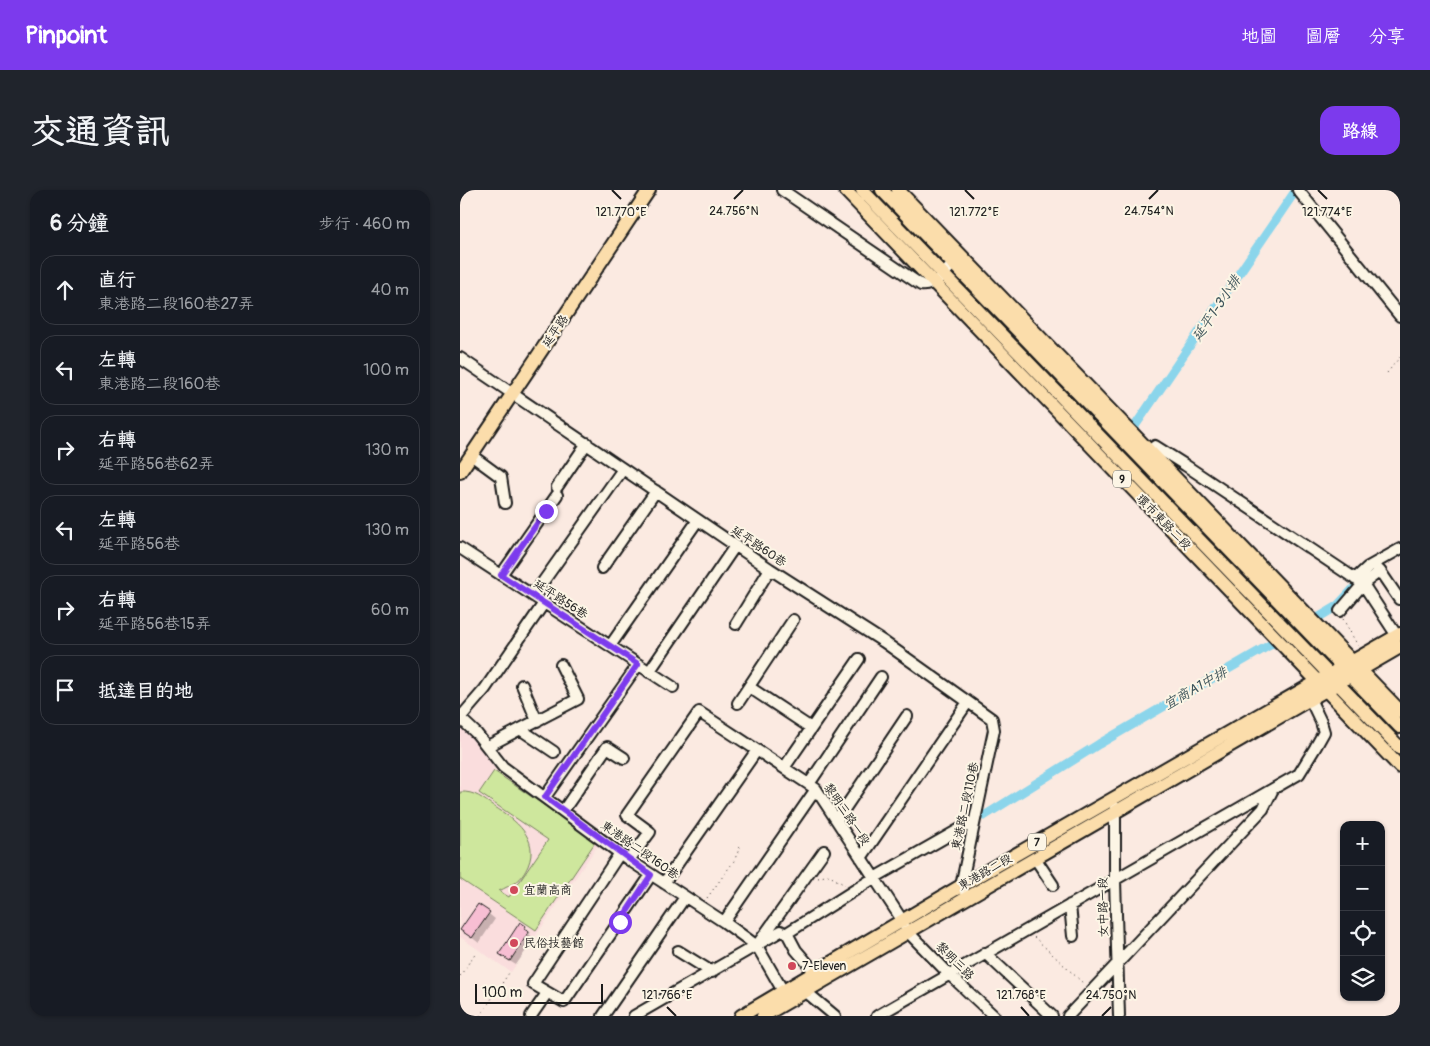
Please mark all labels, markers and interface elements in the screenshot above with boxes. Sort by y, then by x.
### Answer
text: Pinpoint [25,21,107,50]
text: 地圖 [1241,25,1277,48]
text: 圖層 [1305,25,1341,48]
text: 分享 [1369,25,1405,48]
button: 路線 [1320,106,1400,155]
text: 交通資訊 [30,110,170,154]
text: 24.756°N [709,204,759,219]
text: 24.754°N [1124,204,1174,219]
text: 121.770°E [595,205,647,220]
text: 121.772°E [949,205,999,220]
text: 121.774°E [1302,205,1352,220]
text: 6 分鐘 [50,210,109,237]
text: 步行 · 460 m [319,214,410,234]
text: 直行 [98,268,136,292]
water label: 延平1-3小排 [1188,271,1246,344]
icon: ahead [51,276,79,304]
text: 40 m [371,280,409,300]
text: 東港路二段160巷27弄 [98,294,254,314]
street label: 延平路 [539,312,572,350]
text: 左轉 [98,348,136,372]
icon: left [51,356,79,384]
text: 100 m [363,360,409,380]
text: 東港路二段160巷 [98,374,221,394]
text: 右轉 [98,428,136,452]
icon: right [51,436,79,464]
text: 130 m [365,440,409,460]
text: 延平路56巷62弄 [98,454,214,474]
road number: 9 [1113,470,1131,488]
street label: 環市東路二段 [1133,491,1194,553]
route end [535,500,558,523]
text: 左轉 [98,508,136,532]
icon: left [51,516,79,544]
text: 130 m [365,520,409,540]
street label: 延平路60巷 [728,523,789,570]
text: 延平路56巷 [98,534,180,554]
street label: 延平路56巷 [531,576,591,622]
text: 右轉 [98,588,136,612]
icon: right [51,596,79,624]
text: 60 m [371,600,409,620]
text: 延平路56巷15弄 [98,614,211,634]
water label: 宜商A1中排 [1160,662,1232,713]
icon: arrive [51,676,79,704]
text: 抵達目的地 [98,679,193,703]
street label: 東港路二段110巷 [949,761,982,851]
street label: 黎明三路一段 [820,780,873,848]
street label: 東港路二段160巷 [598,818,682,883]
map controls [1340,821,1385,1001]
button: + [1340,821,1385,866]
road number: 7 [1028,834,1046,850]
street label: 東港路二段 [956,851,1015,894]
button: − [1340,866,1385,911]
street label: 女中路一段 [1095,877,1112,937]
place label: 宜蘭高商 [524,883,572,898]
marker: 宜蘭高商 [508,884,520,896]
route start [609,911,632,934]
button: locate [1340,911,1385,956]
place label: 民俗技藝館 [524,936,584,951]
marker: 民俗技藝館 [508,937,520,949]
street label: 黎明三路 [932,939,977,984]
button: layers [1340,956,1385,1001]
place label: 7-Eleven [802,959,847,974]
marker: 7-Eleven [786,960,798,972]
scale bar [475,981,602,1004]
text: 100 m [482,984,522,1001]
text: 121.766°E [642,988,692,1003]
text: 121.768°E [996,988,1046,1003]
text: 24.750°N [1086,988,1136,1003]

